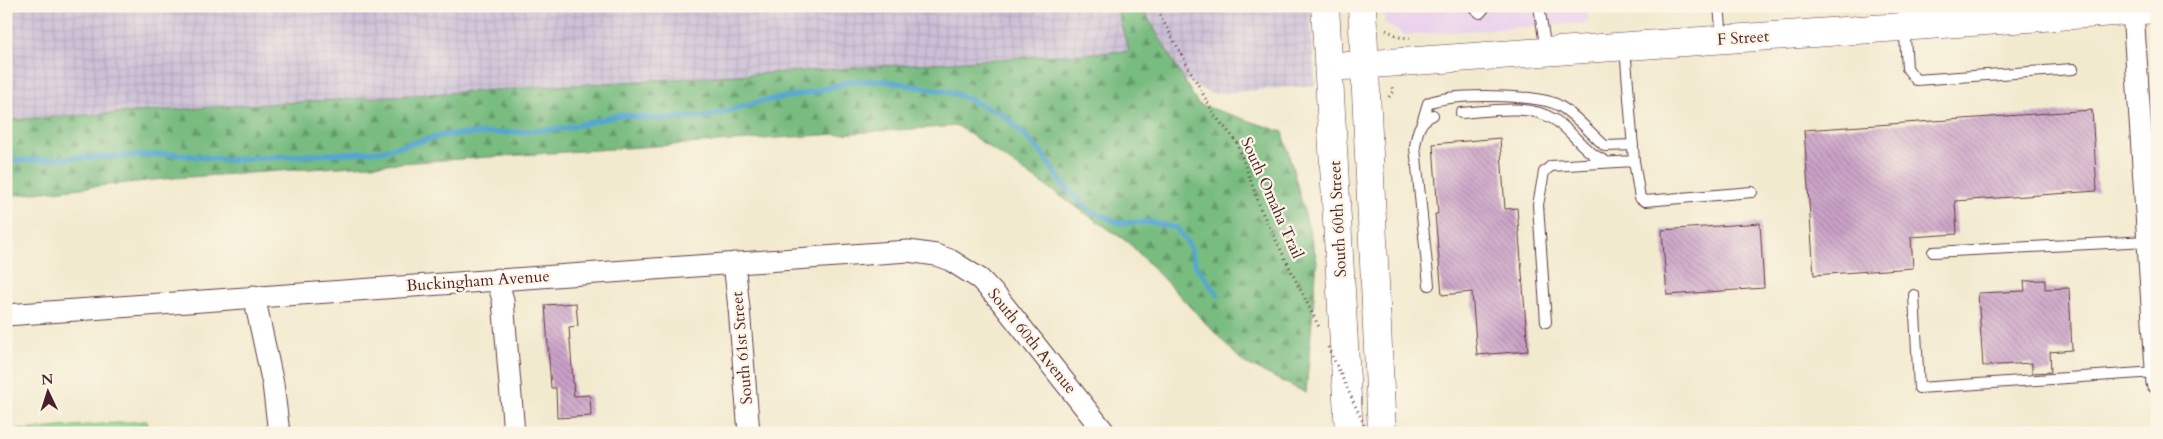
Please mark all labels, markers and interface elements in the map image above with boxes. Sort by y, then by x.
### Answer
street label: F Street [1716,25,1770,51]
street label: South Omaha Trail [1235,134,1309,262]
street label: South 60th Street [1324,160,1352,278]
street label: Buckingham Avenue [406,265,550,297]
street label: South 60th Avenue [983,284,1081,398]
street label: South 61st Street [726,291,758,405]
north arrow [22,366,72,416]
text: N [40,370,54,389]

